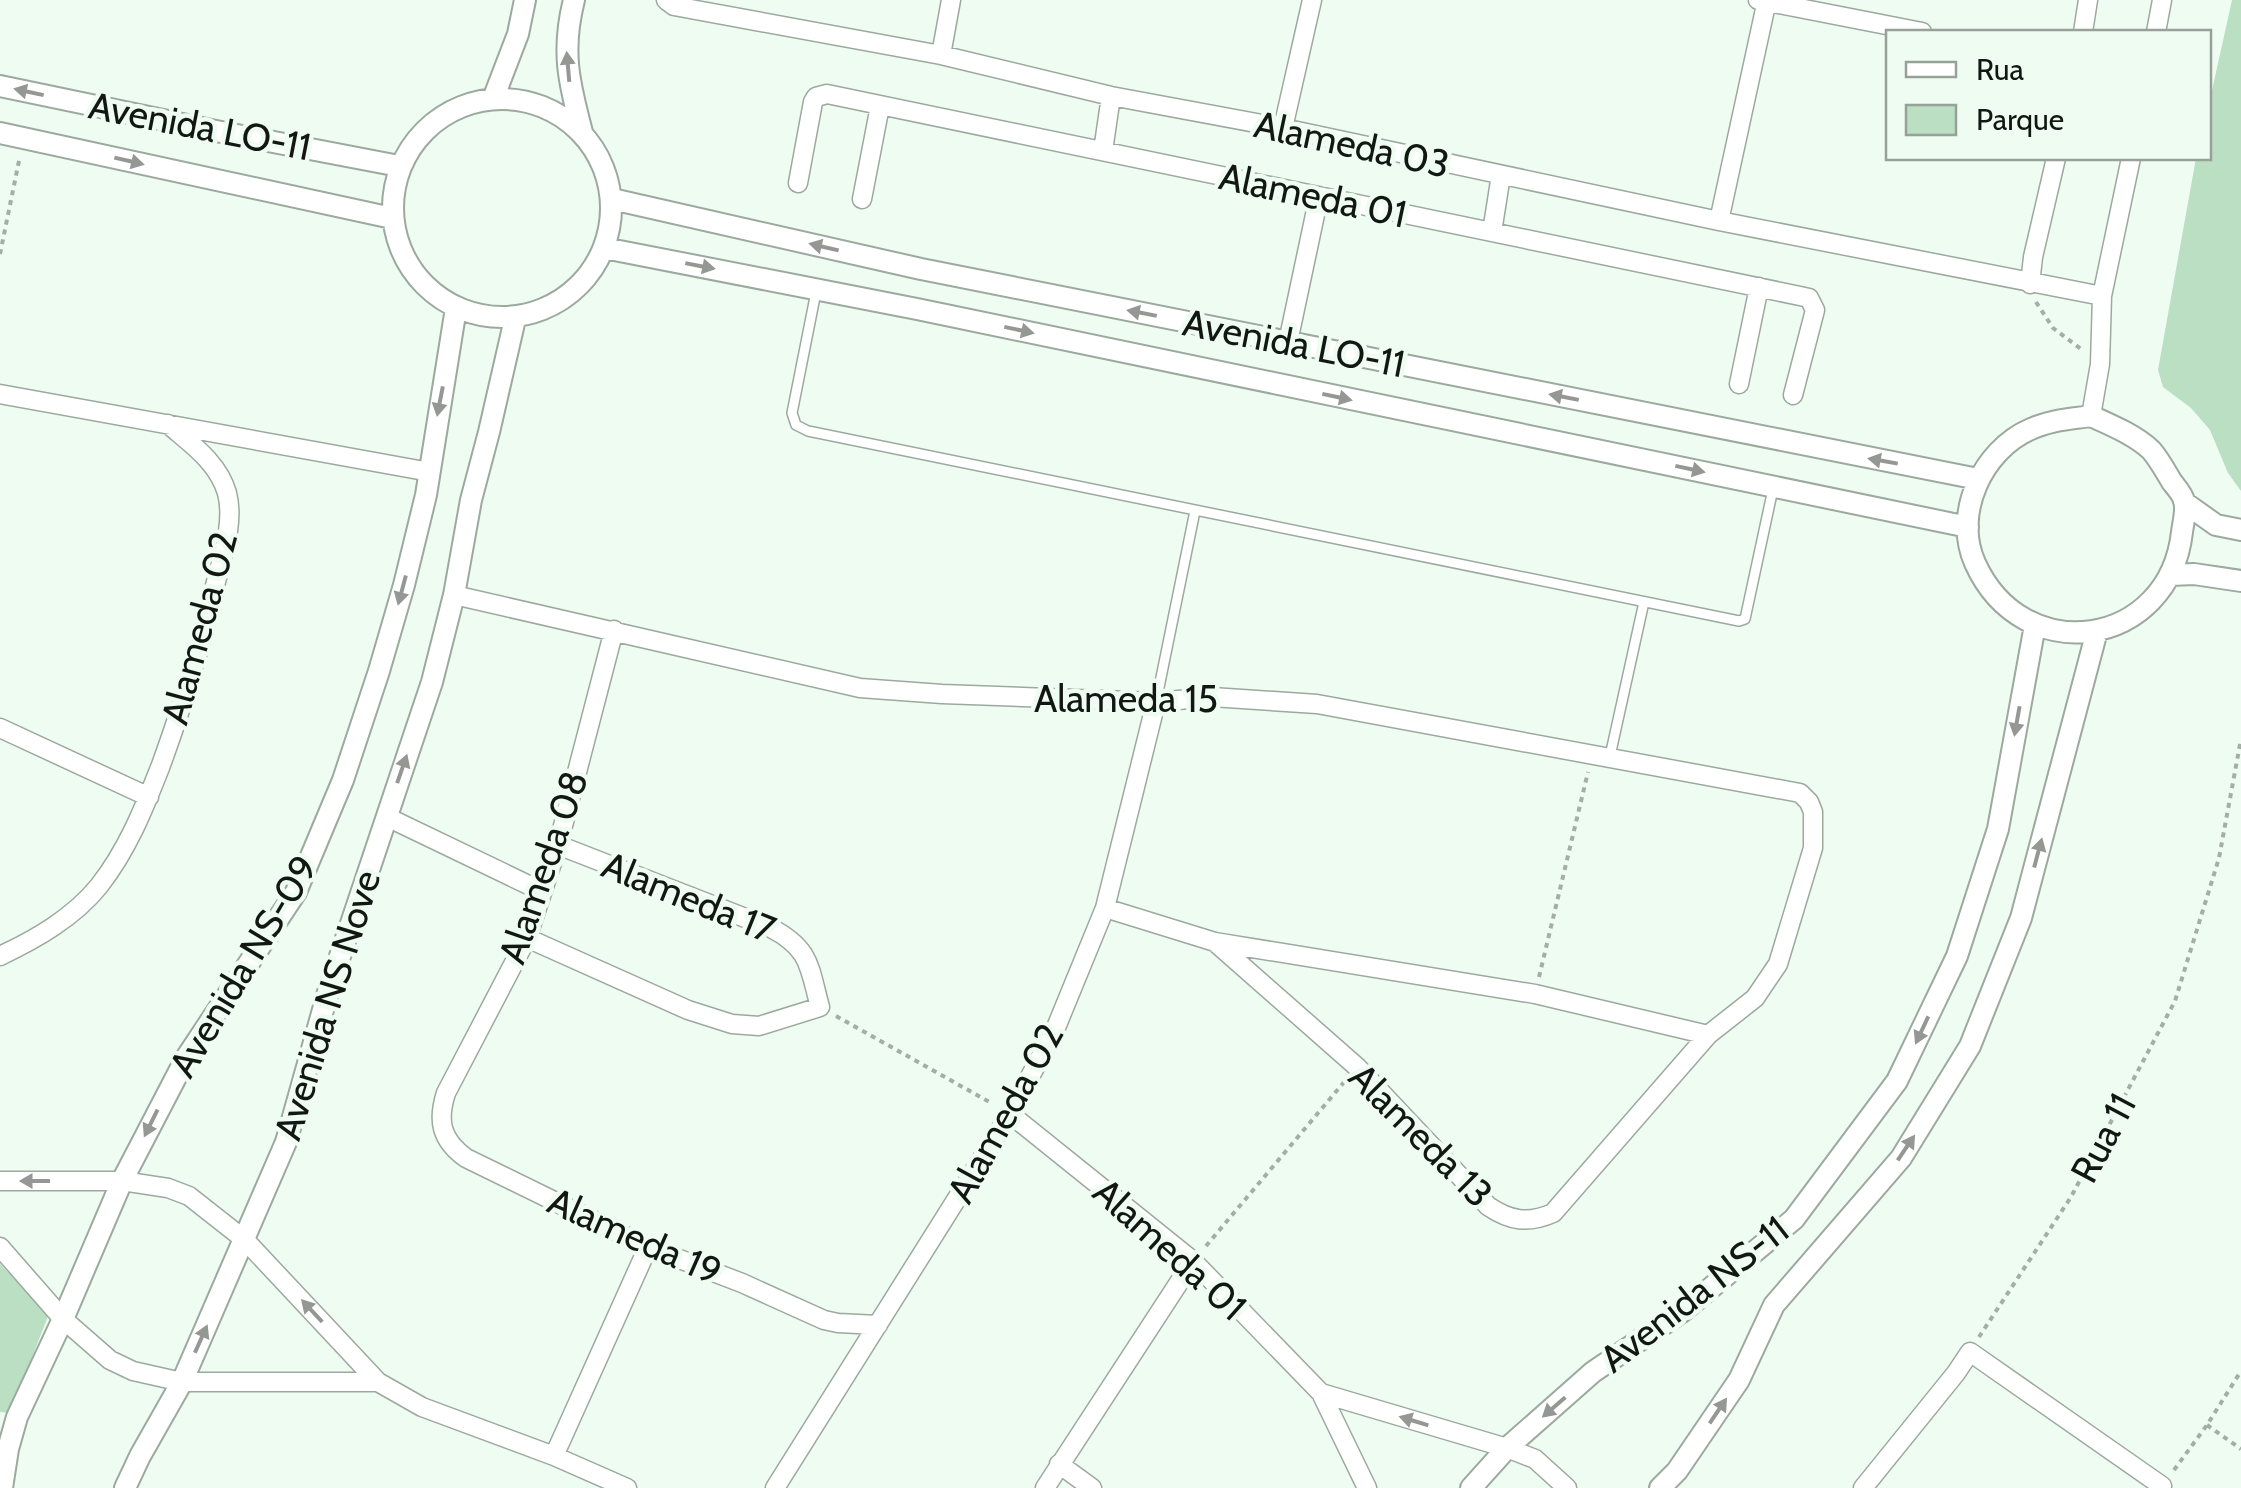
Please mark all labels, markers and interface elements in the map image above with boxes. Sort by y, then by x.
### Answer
legend [1886,30,2211,160]
one-way arrow [559,50,575,82]
text: Rua [1976,51,2024,88]
street label: Avenida LO-11 [85,81,315,171]
one-way arrow [13,84,44,99]
street label: Alameda 03 [1250,100,1454,188]
text: Parque [1976,101,2064,138]
street label: Alameda 01 [1215,152,1411,238]
one-way arrow [114,154,145,169]
one-way arrow [808,239,839,254]
one-way arrow [685,259,716,275]
street label: Avenida LO-11 [1179,298,1409,388]
one-way arrow [1127,304,1158,320]
one-way arrow [1004,323,1035,339]
one-way arrow [432,386,448,417]
one-way arrow [1322,389,1353,405]
one-way arrow [1548,389,1579,405]
one-way arrow [1866,453,1898,468]
one-way arrow [1674,462,1705,478]
street label: Alameda 02 [151,527,247,729]
one-way arrow [394,575,410,606]
street label: Alameda 15 [1034,675,1218,722]
one-way arrow [2009,706,2024,737]
one-way arrow [395,754,410,784]
street label: Alameda 08 [488,765,598,969]
one-way arrow [2031,837,2046,868]
street label: Alameda 17 [596,841,782,953]
street label: Avenida NS-09 [158,847,328,1085]
street label: Avenida NS Nove [264,865,390,1145]
street label: Alameda 02 [937,1015,1073,1211]
one-way arrow [1913,1015,1930,1044]
street label: Alameda 13 [1339,1053,1503,1217]
street label: Rua 11 [2060,1085,2146,1191]
one-way arrow [143,1109,160,1138]
one-way arrow [1897,1135,1915,1162]
street label: Alameda 01 [1084,1168,1256,1330]
one-way arrow [18,1173,50,1189]
street label: Alameda 19 [541,1177,729,1295]
street label: Avenida NS-11 [1590,1206,1798,1382]
one-way arrow [301,1299,324,1323]
one-way arrow [193,1324,209,1354]
one-way arrow [1542,1396,1567,1418]
one-way arrow [1709,1397,1727,1424]
one-way arrow [1398,1413,1428,1428]

